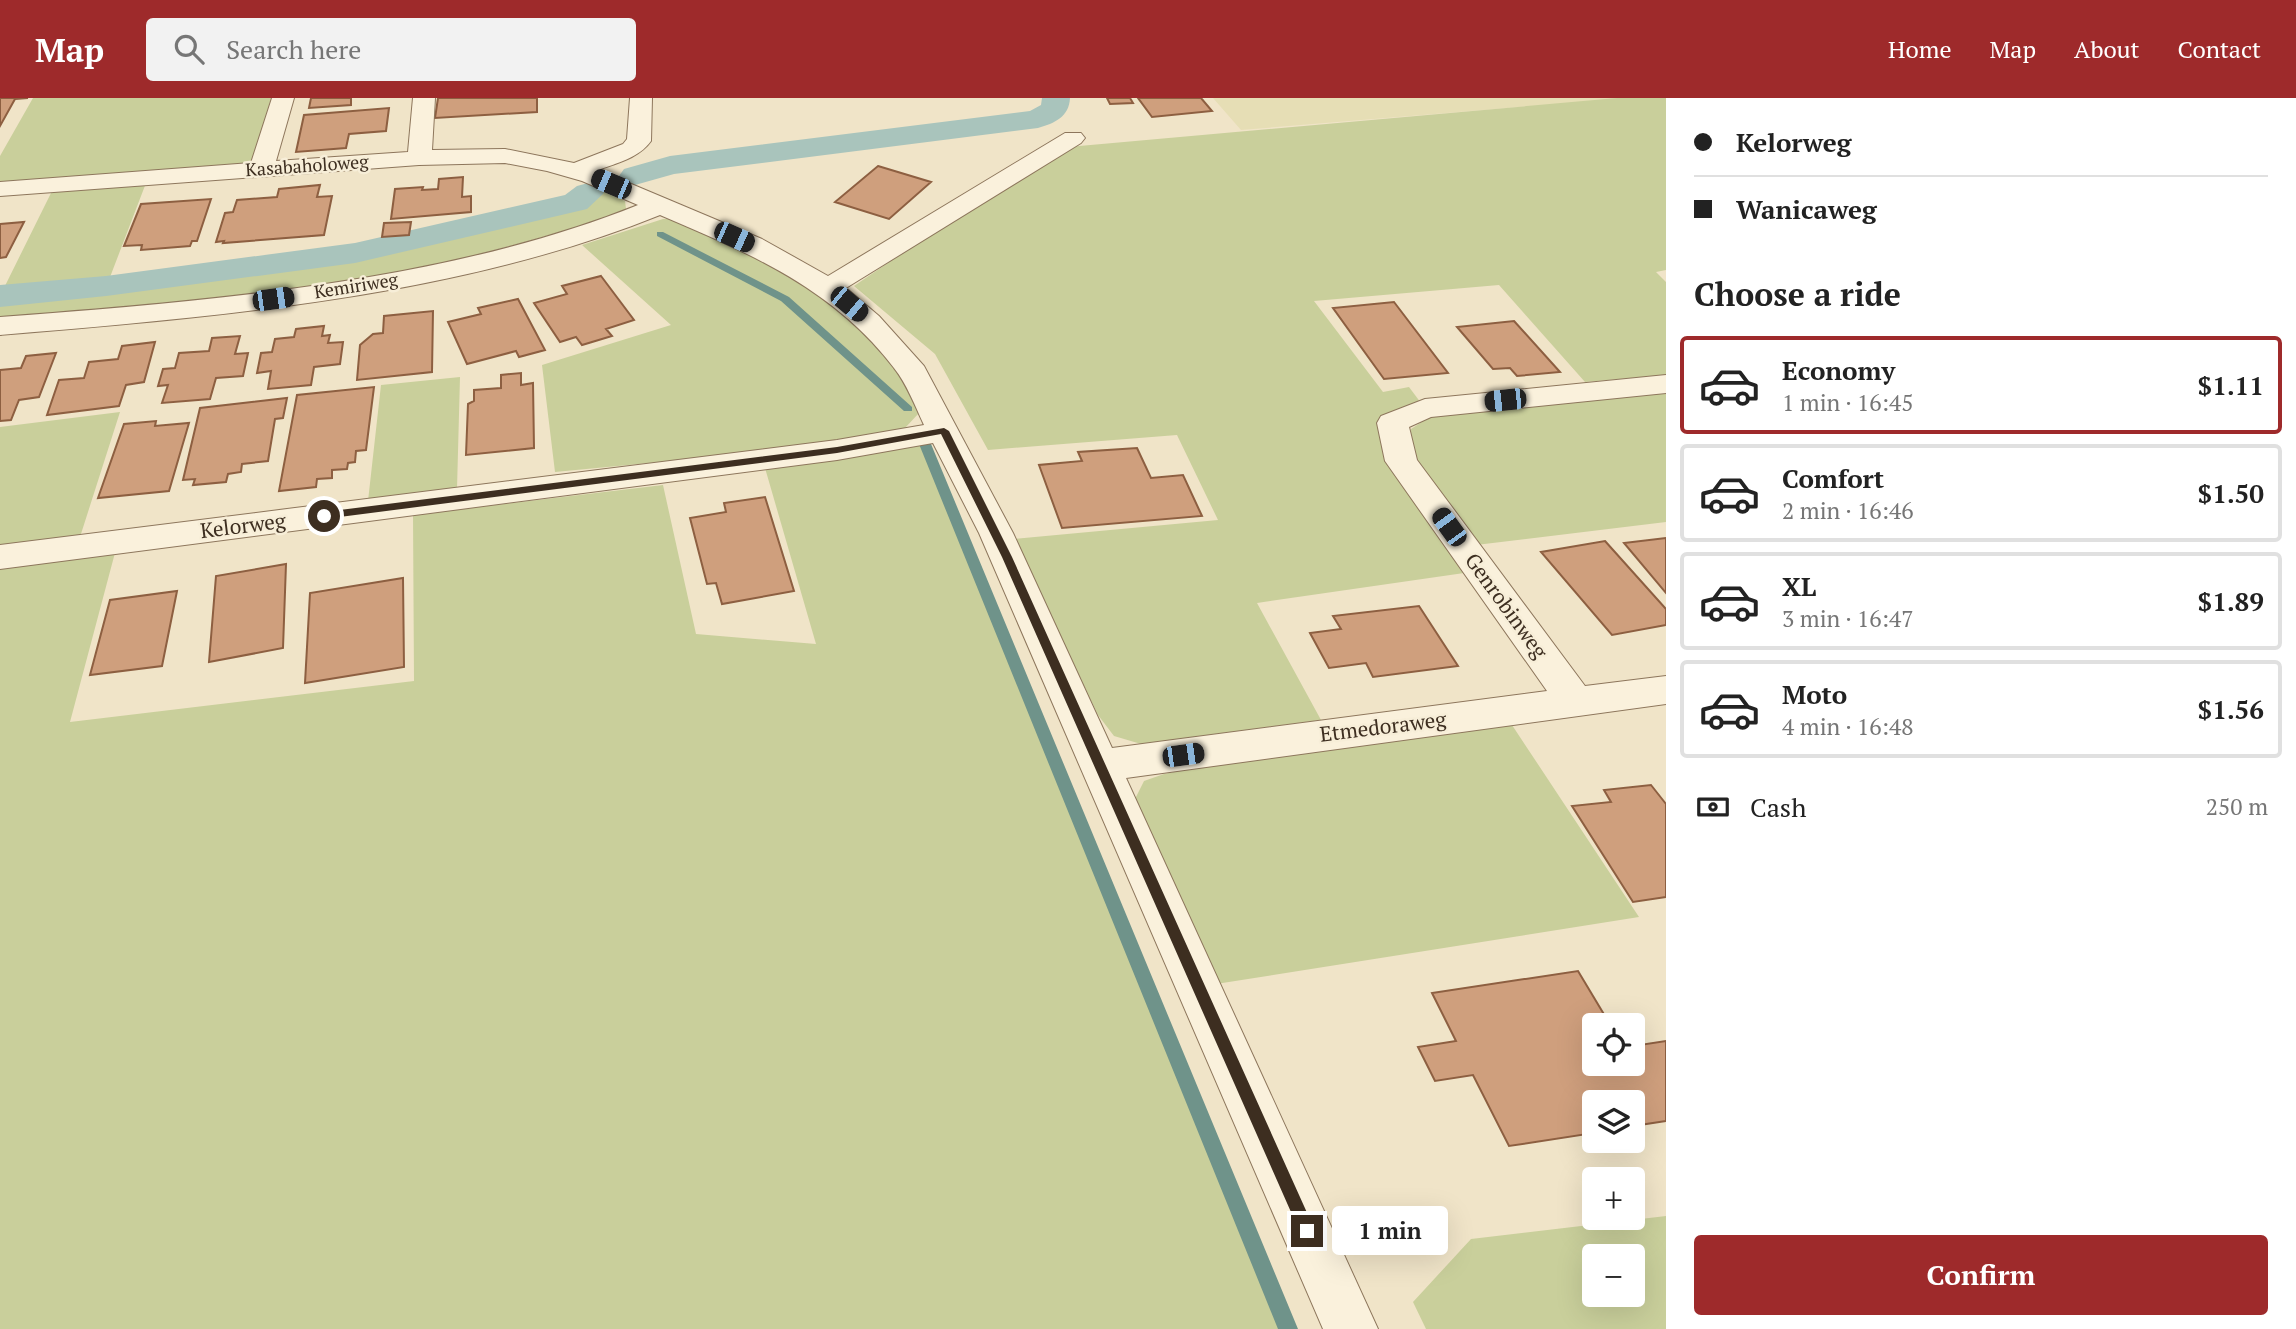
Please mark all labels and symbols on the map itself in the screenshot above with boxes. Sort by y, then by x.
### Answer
street label: Kasabaholoweg [244,149,370,181]
car [588,166,635,202]
car [711,219,758,255]
street label: Kemiriweg [312,266,400,303]
car [827,282,872,326]
car [251,286,296,312]
car [1484,387,1527,413]
route start [308,500,340,532]
car [1429,504,1470,550]
street label: Kelorweg [198,506,288,544]
street label: Genrobinweg [1459,547,1555,665]
street label: Etmedoraweg [1318,704,1449,748]
car [1161,742,1206,768]
callout: 1 min [1332,1206,1447,1256]
route end [1291,1215,1323,1247]

